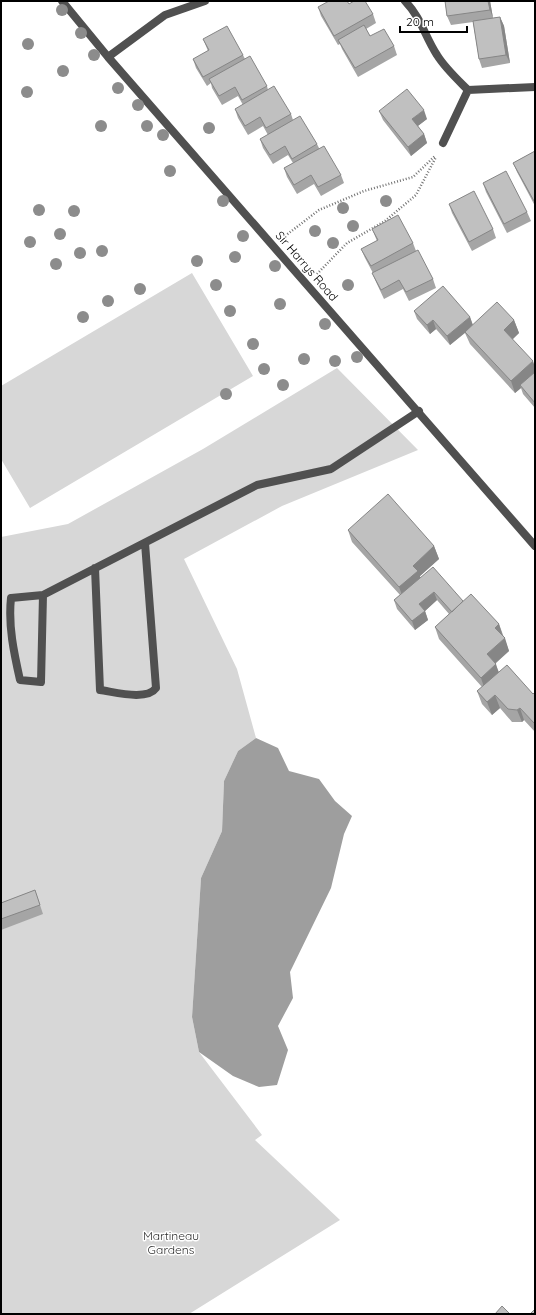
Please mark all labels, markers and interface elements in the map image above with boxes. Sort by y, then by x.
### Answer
scale bar [400,8,467,34]
text: 20 m [406,14,434,29]
street label: Sir Harrys Road [273,228,341,304]
park label: Martineau Gardens [143,1228,199,1257]

